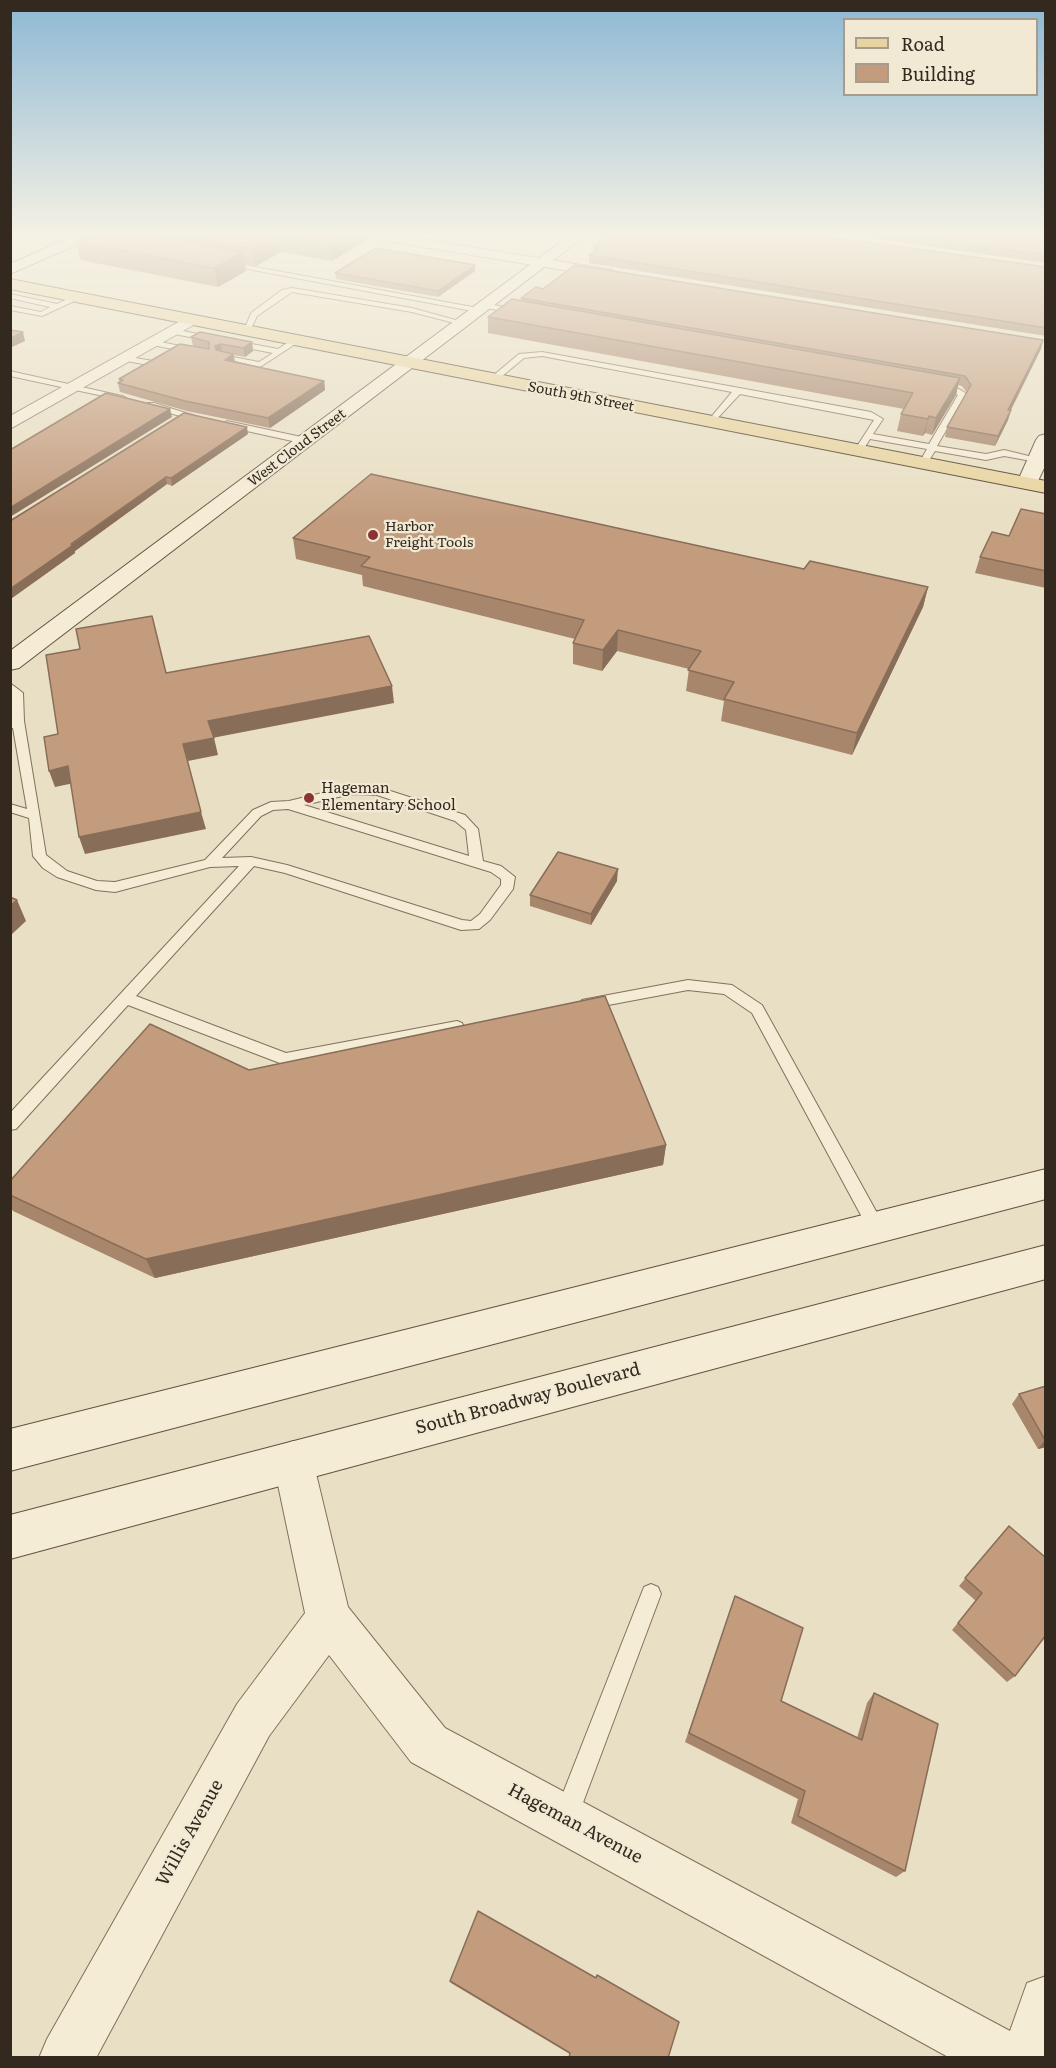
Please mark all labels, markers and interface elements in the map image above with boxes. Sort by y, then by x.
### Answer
legend [843,18,1038,96]
text: Road [901,30,945,57]
text: Building [901,60,975,87]
street label: South 9th Street [526,378,636,416]
street label: West Cloud Street [245,406,349,490]
place label: Harbor Freight Tools [385,519,473,552]
marker: Harbor Freight Tools [366,528,380,542]
place label: Hageman Elementary School [321,780,456,815]
marker: Hageman Elementary School [302,791,316,805]
street label: South Broadway Boulevard [413,1359,643,1439]
street label: Willis Avenue [152,1776,228,1890]
street label: Hageman Avenue [504,1779,646,1869]

